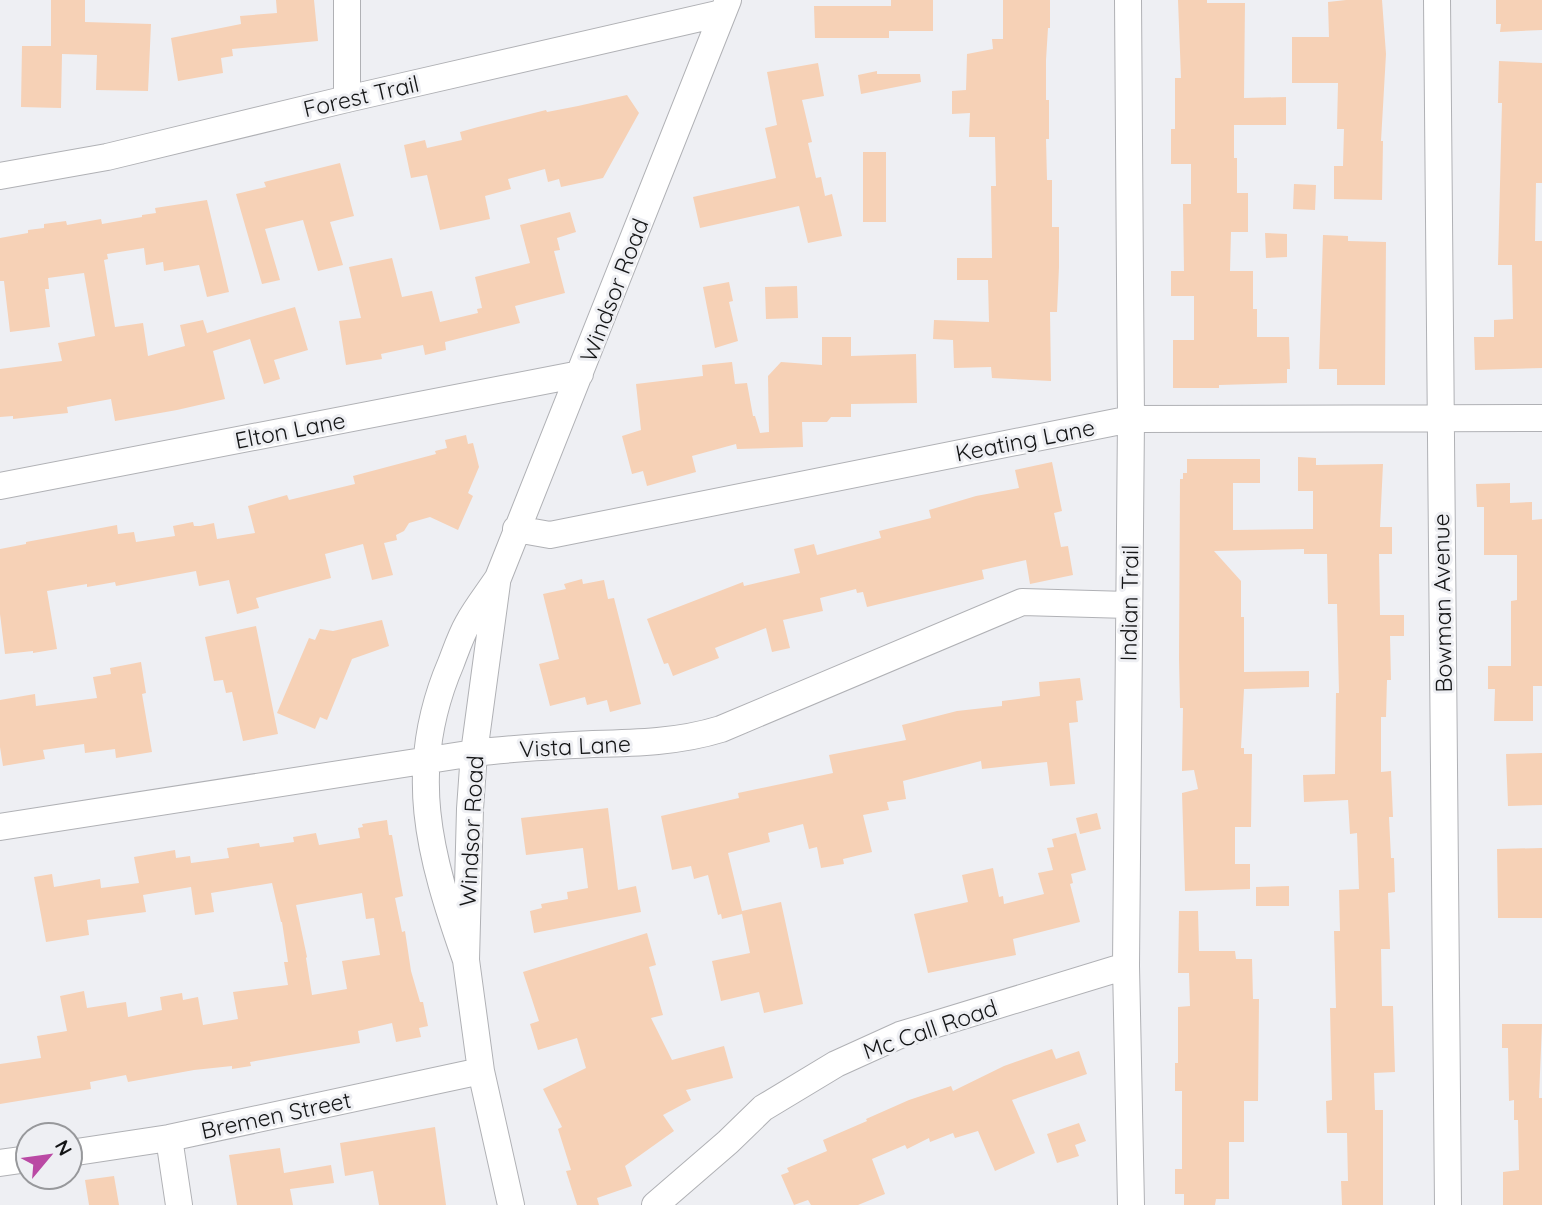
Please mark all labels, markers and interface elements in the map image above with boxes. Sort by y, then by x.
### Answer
street label: Forest Trail [300,69,422,123]
street label: Windsor Road [573,214,655,366]
street label: Elton Lane [232,405,348,455]
street label: Keating Lane [953,412,1097,468]
street label: Bowman Avenue [1426,513,1458,693]
street label: Indian Trail [1113,544,1145,662]
street label: Vista Lane [519,729,631,763]
street label: Windsor Road [453,755,489,907]
street label: Mc Call Road [859,992,1001,1066]
street label: Bremen Street [198,1085,354,1145]
north arrow [14,1121,84,1191]
text: N [50,1136,78,1160]

